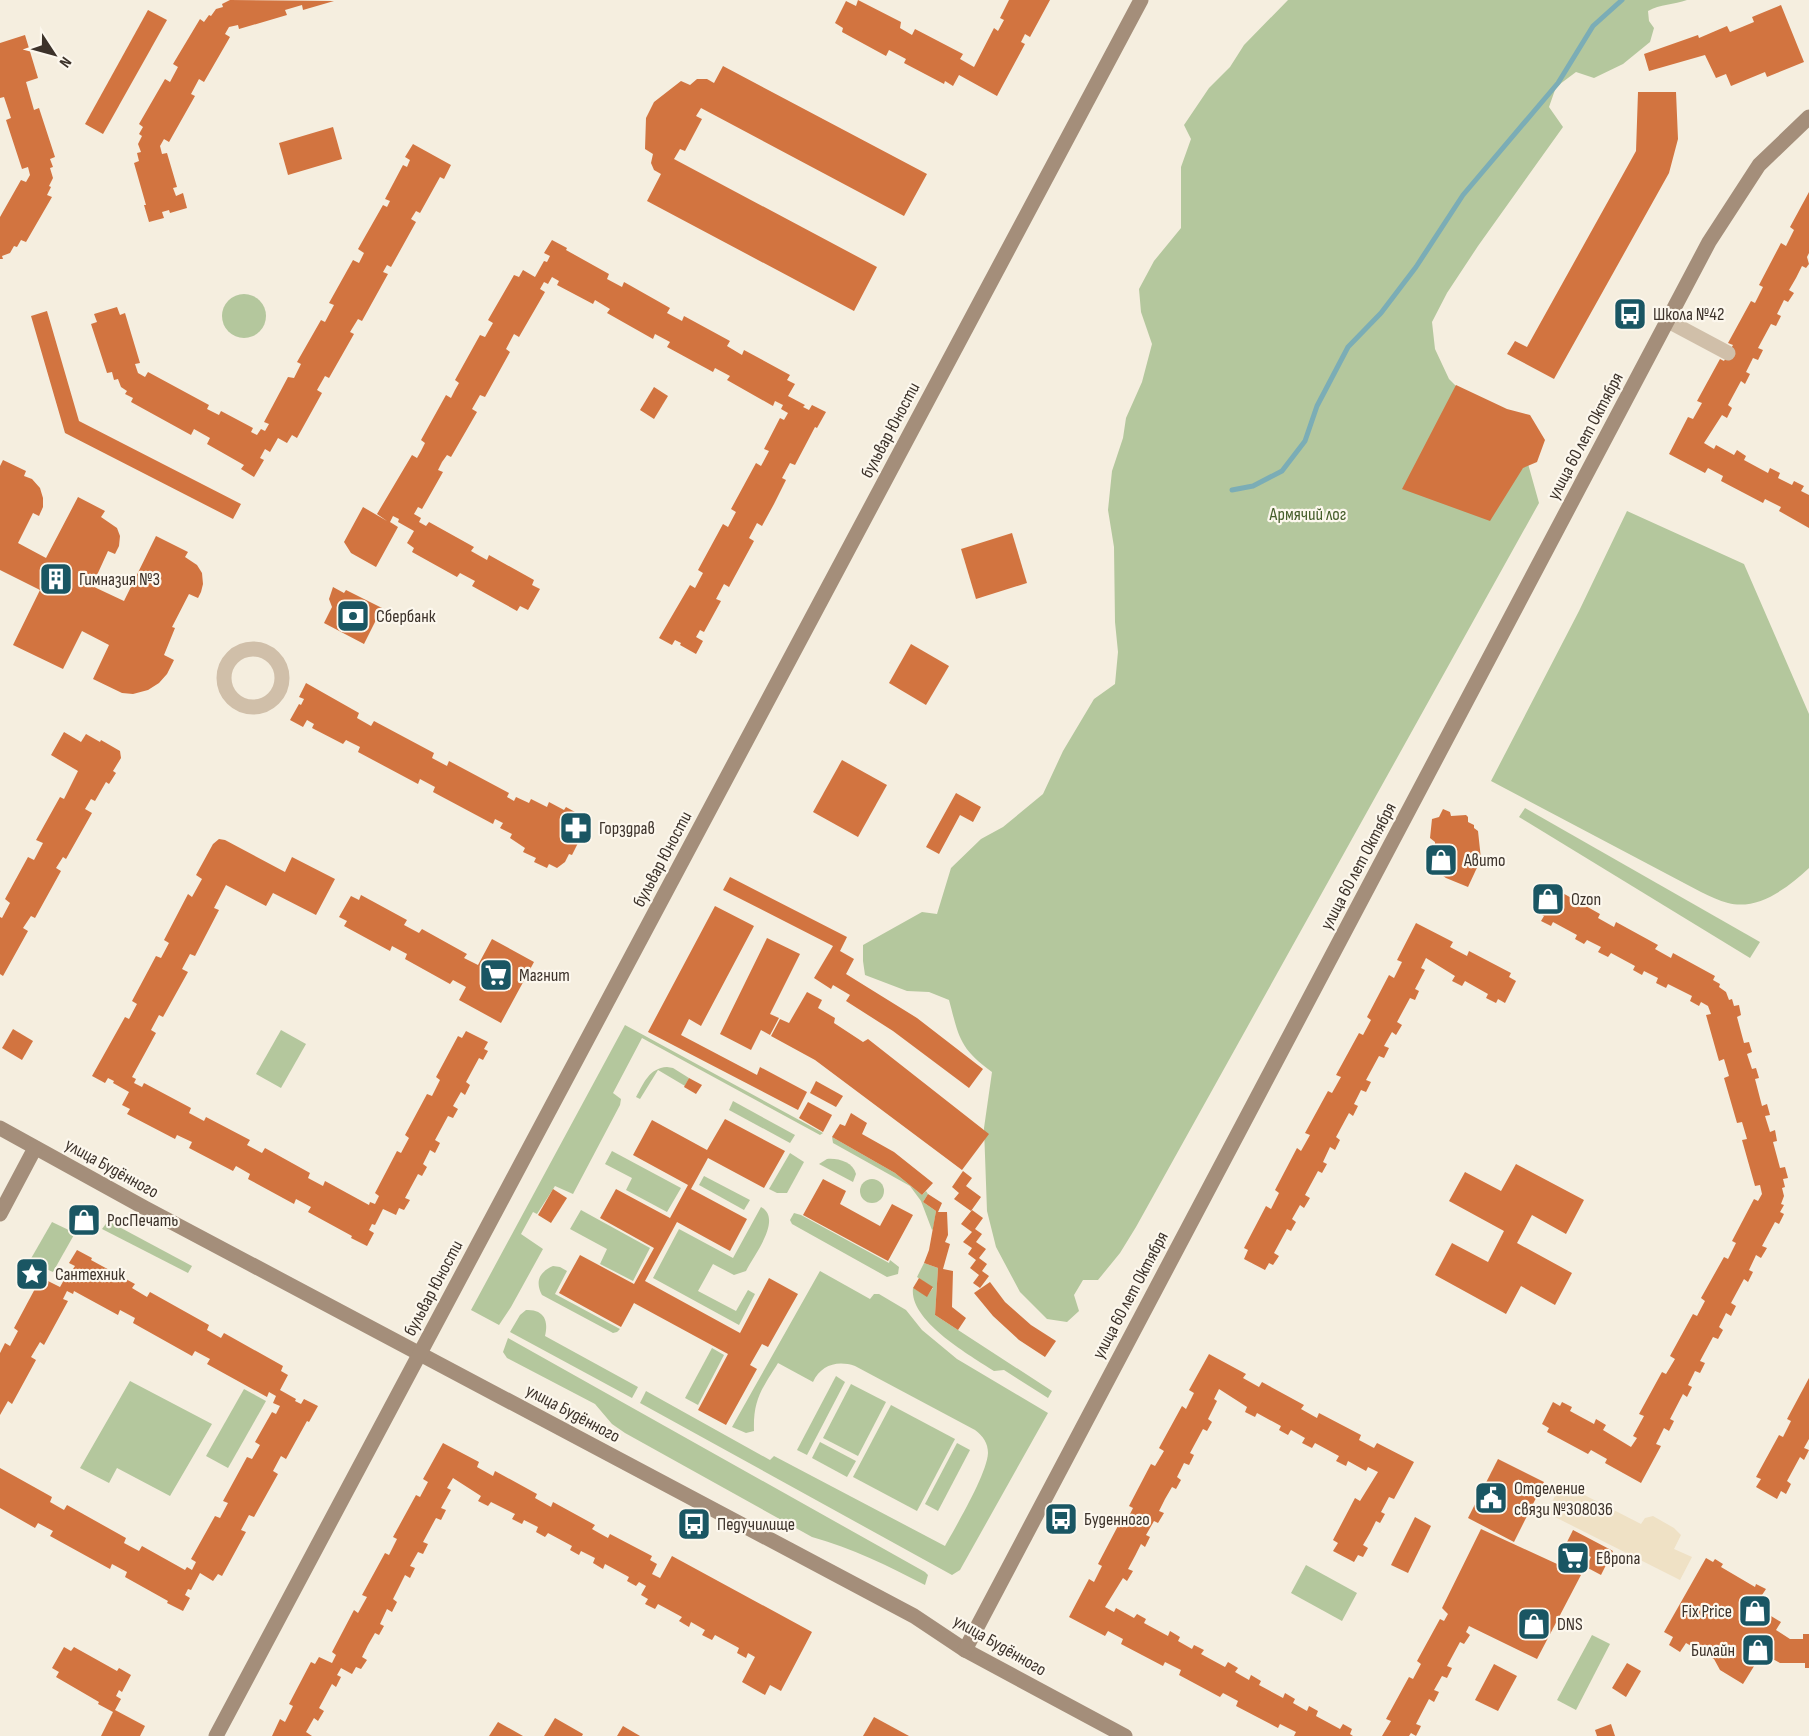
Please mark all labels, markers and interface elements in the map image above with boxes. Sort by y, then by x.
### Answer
north arrow [24,24,84,84]
text: N [55,53,75,71]
bus stop icon: Школа №42 [1612,296,1648,332]
place label: Школа №42 [1653,304,1724,325]
street label: улица 60 лет Октября [1543,369,1628,503]
street label: бульвар Юности [856,379,924,482]
park label: Армячий лог [1269,504,1346,525]
building icon: Гимназия №3 [38,561,74,597]
place label: Гимназия №3 [79,569,160,590]
bank icon: Сбербанк [335,598,371,634]
place label: Сбербанк [376,606,436,627]
street label: улица 60 лет Октября [1316,799,1401,933]
street label: бульвар Юности [628,808,696,911]
pharmacy icon: Горздрав [558,810,594,846]
place label: Горздрав [599,818,655,839]
shop icon: Авито [1423,842,1459,878]
place label: Авито [1463,850,1506,871]
shop icon: Ozon [1530,881,1566,917]
place label: Ozon [1571,889,1601,910]
supermarket icon: Магнит [478,957,514,993]
place label: Магнит [519,965,570,986]
street label: улица Будённого [61,1134,162,1203]
shop icon: РосПечать [66,1202,102,1238]
place label: РосПечать [107,1210,179,1231]
street label: улица 60 лет Октября [1088,1228,1173,1362]
street label: бульвар Юности [399,1237,467,1340]
place icon: Сантехник [14,1256,50,1292]
place label: Сантехник [55,1264,125,1285]
street label: улица Будённого [522,1380,624,1447]
place label: Отделение связи №308036 [1514,1478,1613,1520]
public building icon: Отделение связи №308036 [1473,1480,1509,1516]
bus stop icon: Буденного [1043,1501,1079,1537]
bus stop icon: Педучилище [676,1506,712,1542]
place label: Буденного [1084,1509,1150,1530]
place label: Педучилище [717,1514,795,1535]
supermarket icon: Европа [1555,1540,1591,1576]
place label: Европа [1596,1548,1641,1569]
shop icon: Fix Price [1737,1593,1773,1629]
place label: Fix Price [1681,1601,1732,1622]
shop icon: DNS [1516,1606,1552,1642]
street label: улица Будённого [950,1610,1050,1680]
place label: DNS [1557,1614,1583,1635]
shop icon: Билайн [1740,1632,1776,1668]
place label: Билайн [1691,1640,1735,1661]

